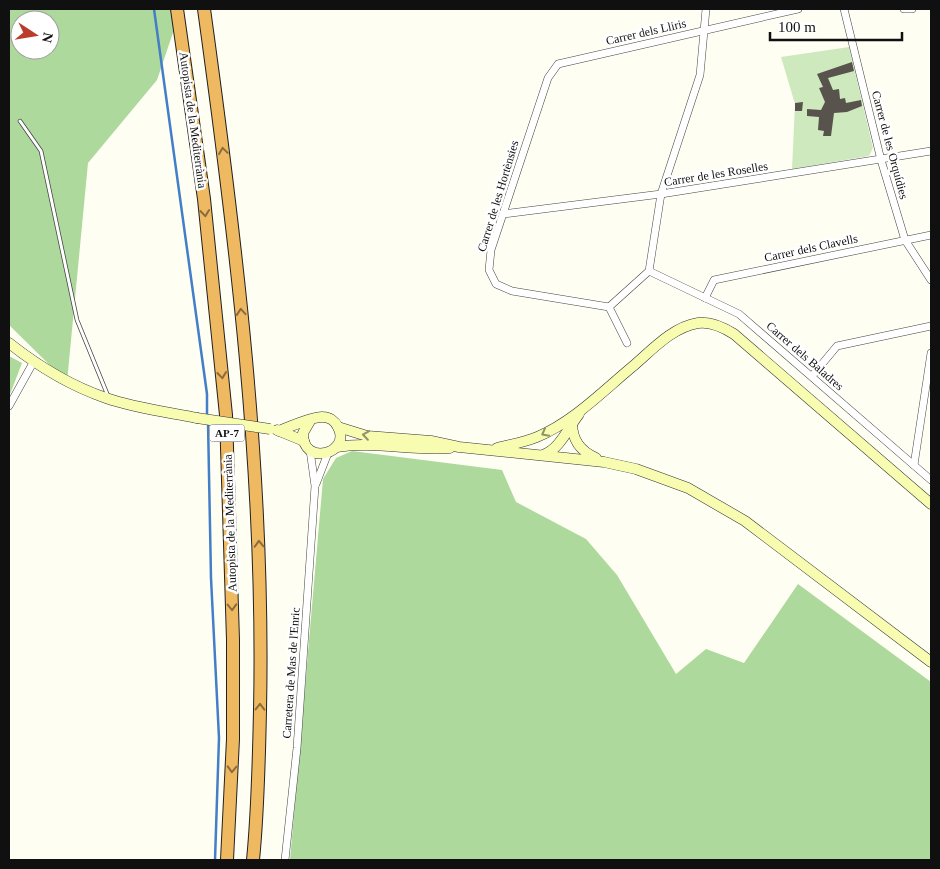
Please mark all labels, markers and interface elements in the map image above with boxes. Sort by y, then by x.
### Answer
north arrow [10,10,60,60]
scale bar [770,10,902,42]
street label: Carrer dels Lliris [604,16,688,48]
text: 100 m [778,19,816,35]
text: N [39,31,56,44]
street label: Autopista de la Mediterrània [176,51,210,190]
street label: Carrer de les Orquídies [869,89,911,201]
street label: Carrer de les Hortènsies [474,138,522,253]
one-way arrow [219,147,229,155]
street label: Carrer de les Roselles [663,159,769,189]
one-way arrow [199,209,210,217]
street label: Carrer dels Clavells [763,231,859,265]
one-way arrow [235,308,246,316]
street label: Carrer dels Baladres [763,319,847,394]
one-way arrow [216,371,227,379]
road number: AP-7 [210,424,244,442]
one-way arrow [541,426,550,436]
one-way arrow [362,430,370,441]
street label: Autopista de la Mediterrània [221,453,239,592]
one-way arrow [253,540,264,548]
one-way arrow [227,603,238,611]
street label: Carretera de Mas de l'Enric [279,607,303,739]
one-way arrow [255,702,265,710]
one-way arrow [227,766,237,774]

